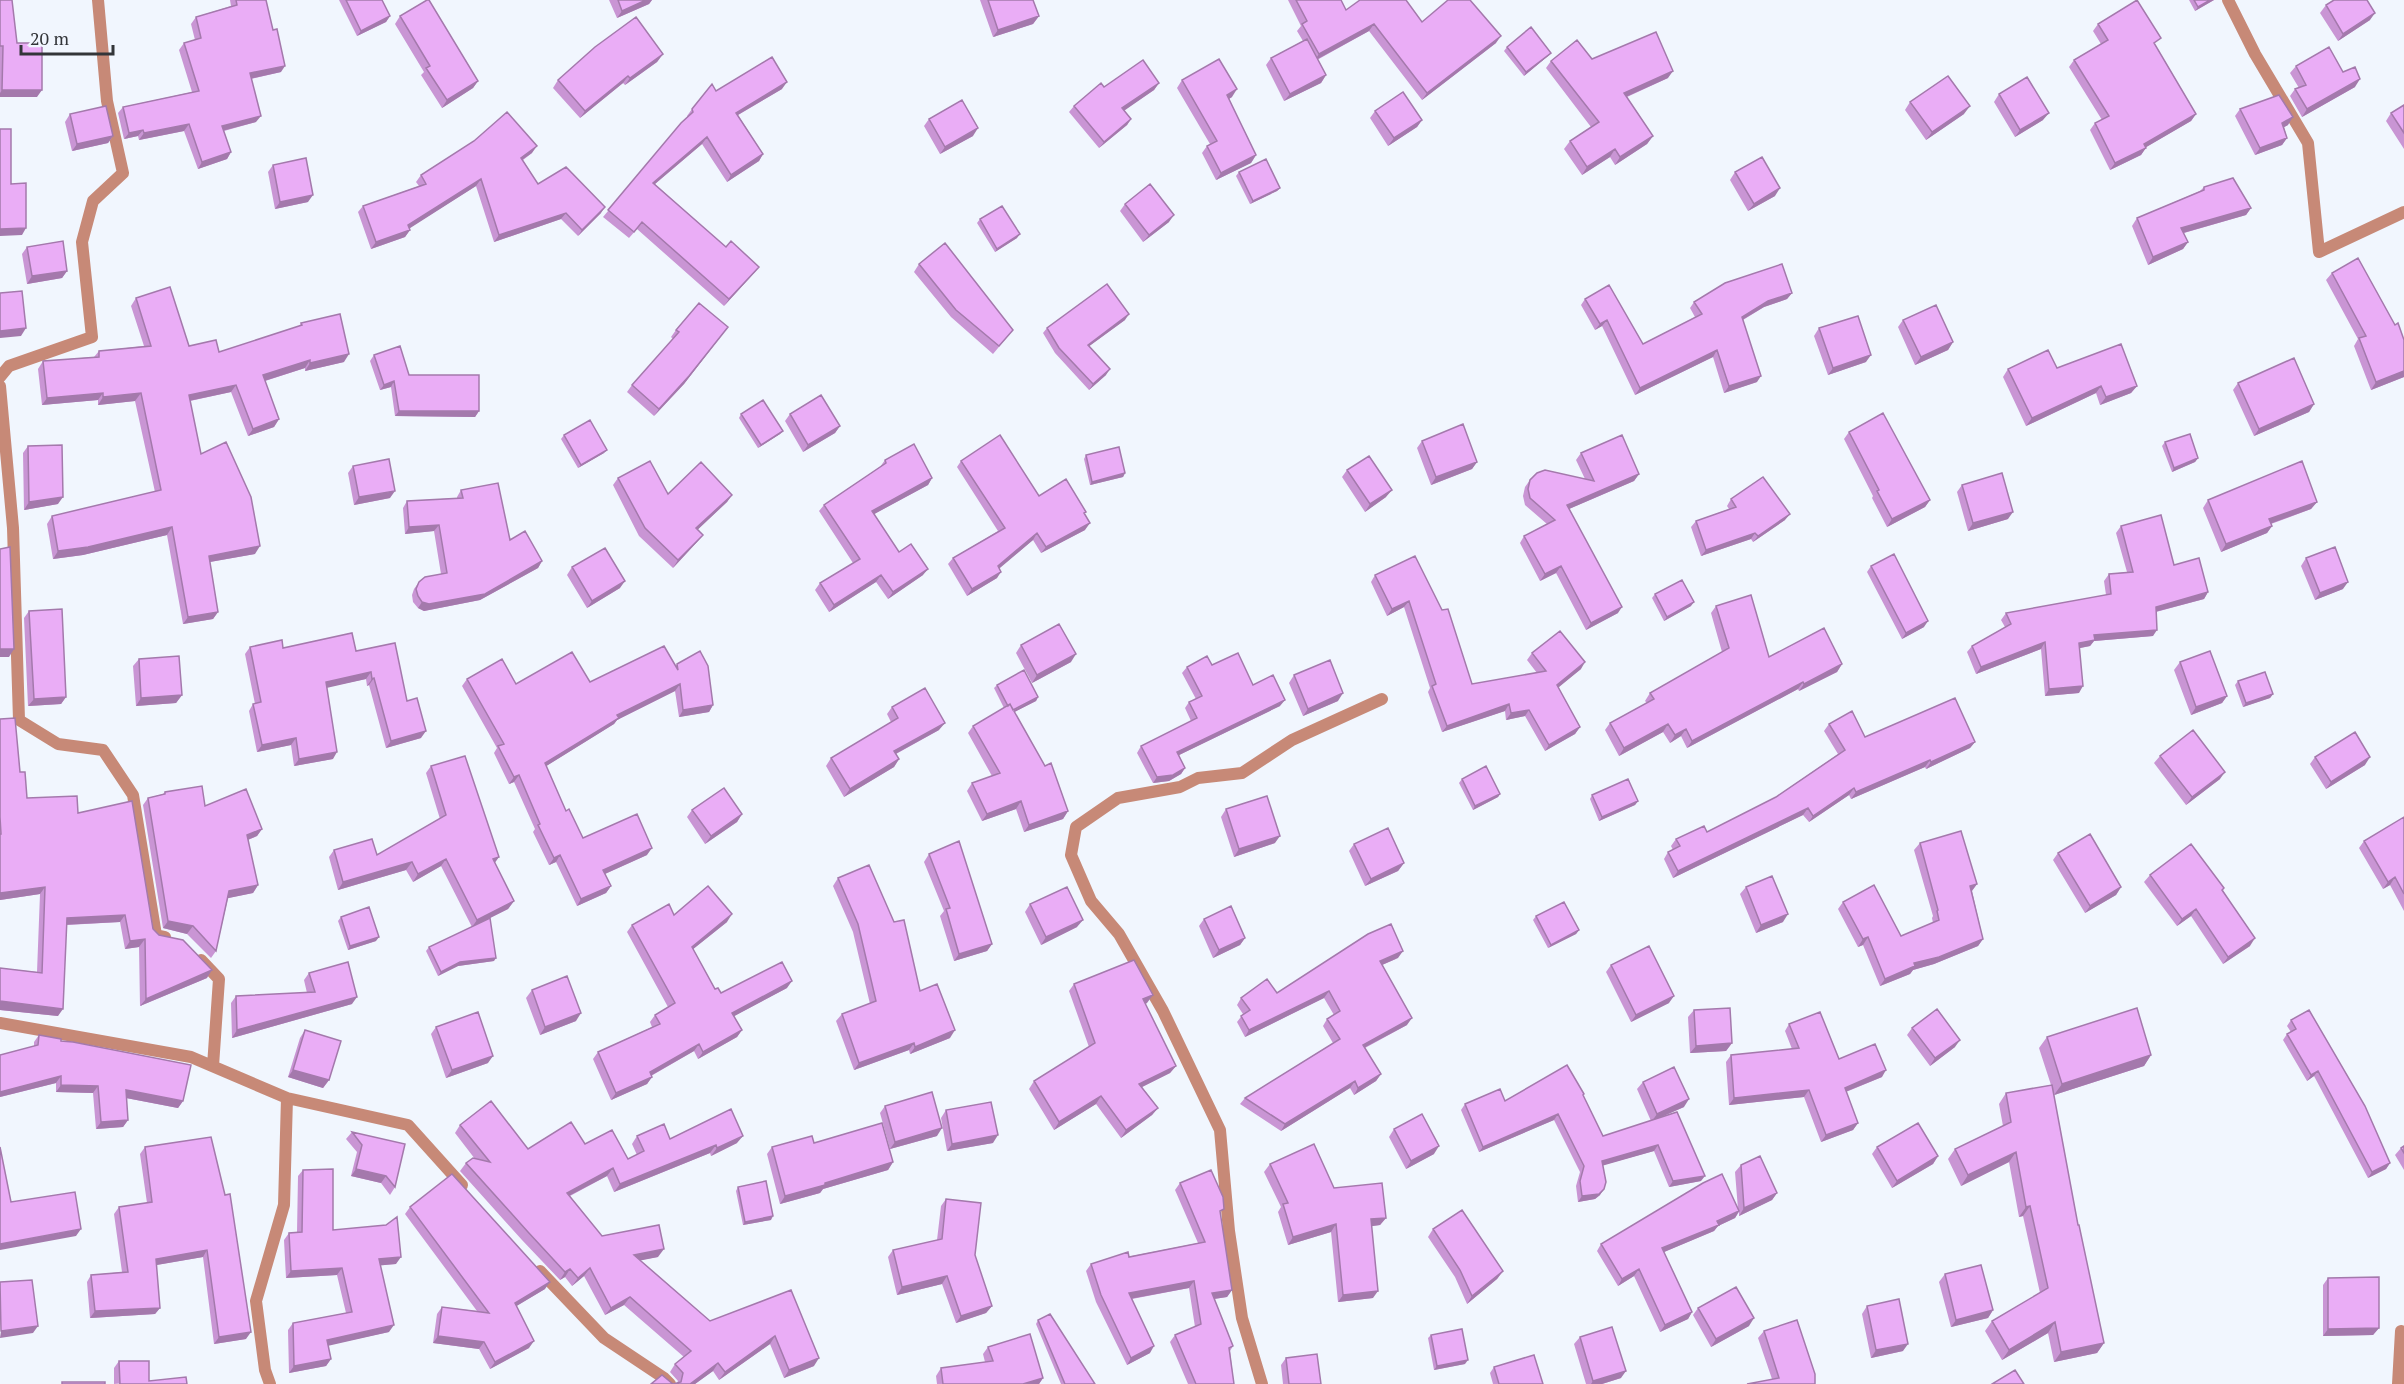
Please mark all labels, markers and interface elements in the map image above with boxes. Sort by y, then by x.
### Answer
scale bar [21,18,112,56]
text: 20 m [30,26,70,50]

